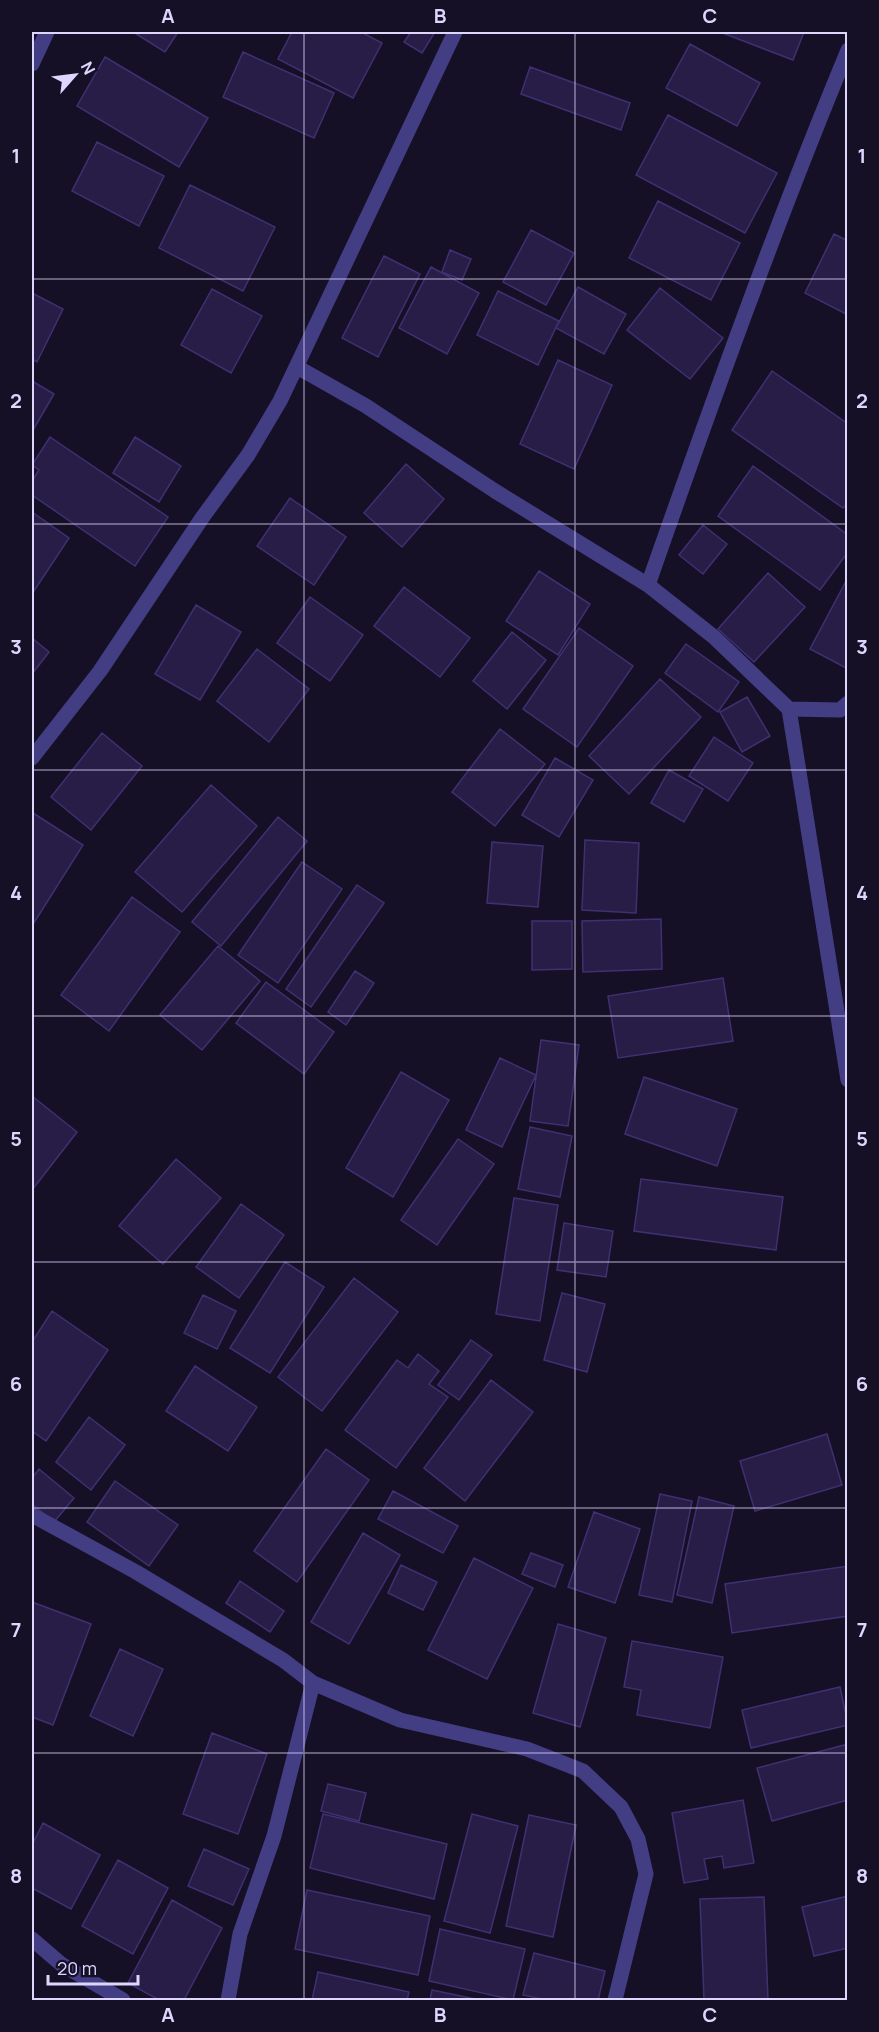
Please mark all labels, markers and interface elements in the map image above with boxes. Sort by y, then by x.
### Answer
text: A [161,2,175,29]
text: B [434,2,447,29]
text: C [703,2,717,29]
north arrow [45,45,105,105]
text: N [76,58,101,78]
text: 1 [12,142,20,169]
text: 1 [858,142,866,169]
text: 2 [10,387,22,414]
text: 2 [856,387,868,414]
text: 3 [10,633,22,660]
text: 3 [856,633,868,660]
text: 4 [10,879,22,906]
text: 4 [856,879,868,906]
text: 5 [10,1125,22,1152]
text: 5 [856,1125,868,1152]
text: 6 [10,1370,22,1397]
text: 6 [856,1370,868,1397]
text: 7 [11,1616,21,1643]
text: 7 [857,1616,867,1643]
text: 8 [10,1862,22,1889]
text: 8 [856,1862,868,1889]
scale bar [48,1948,138,1986]
text: 20 m [57,1956,97,1980]
text: A [161,2001,175,2028]
text: B [434,2001,447,2028]
text: C [703,2001,717,2028]

